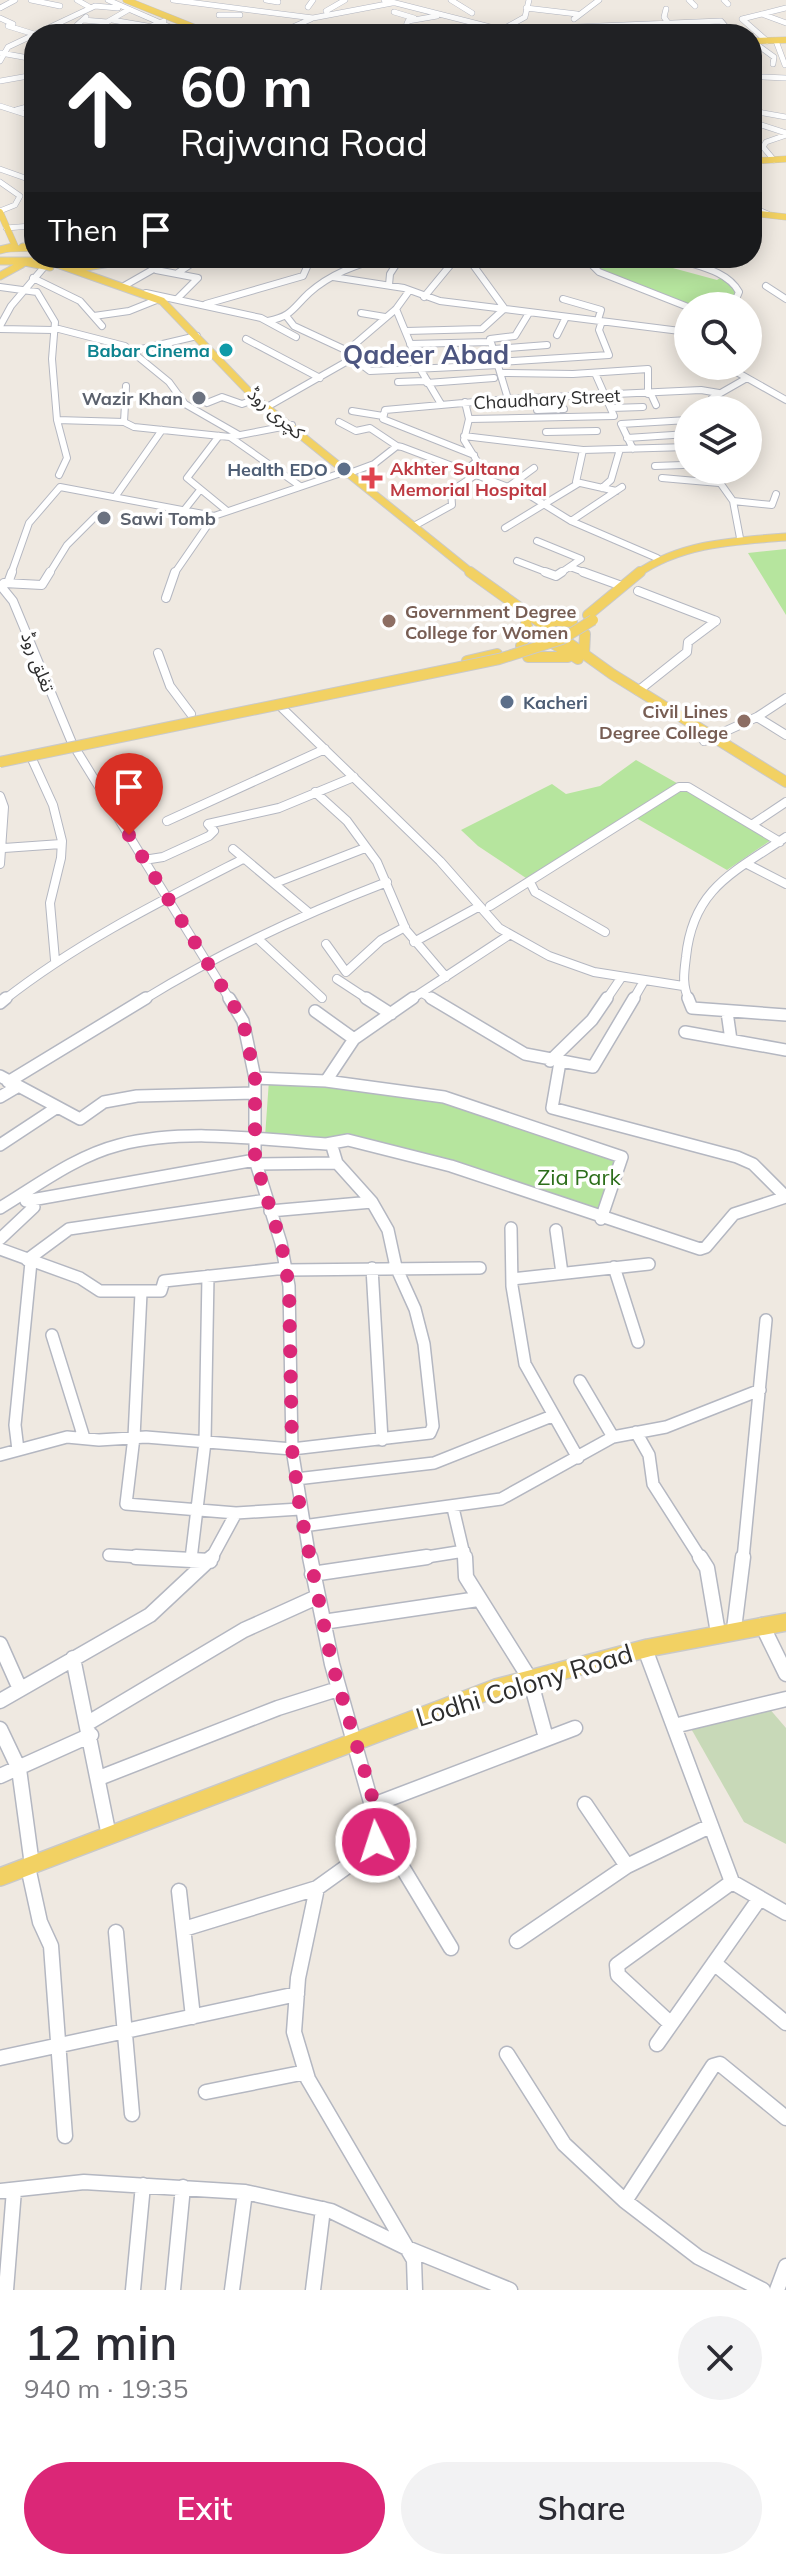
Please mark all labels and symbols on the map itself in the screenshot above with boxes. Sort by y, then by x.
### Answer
district label: Qadeer Abad [343,338,509,371]
place label: Babar Cinema [87,339,210,362]
marker: Babar Cinema [217,341,235,359]
street label: کچری روڈ [243,382,309,444]
street label: Chaudhary Street [473,384,621,414]
place label: Wazir Khan [82,387,183,410]
marker: Wazir Khan [190,389,208,407]
place label: Akhter Sultana Memorial Hospital [390,457,547,501]
place label: Health EDO [227,458,328,481]
marker: Health EDO [335,460,353,478]
marker: Akhter Sultana Memorial Hospital [361,467,383,489]
place label: Sawi Tomb [120,507,216,530]
marker: Sawi Tomb [95,509,113,527]
place label: Government Degree College for Women [405,600,576,644]
marker: Government Degree College for Women [380,612,398,630]
street label: تغلق روڈ [16,629,60,695]
place label: Kacheri [523,691,588,714]
marker: Kacheri [498,693,516,711]
place label: Civil Lines Degree College [599,700,728,744]
marker: Civil Lines Degree College [735,712,753,730]
pin [95,753,163,835]
park label: Zia Park [537,1163,621,1191]
street label: Lodhi Colony Road [412,1636,636,1734]
position arrow [334,1800,418,1884]

